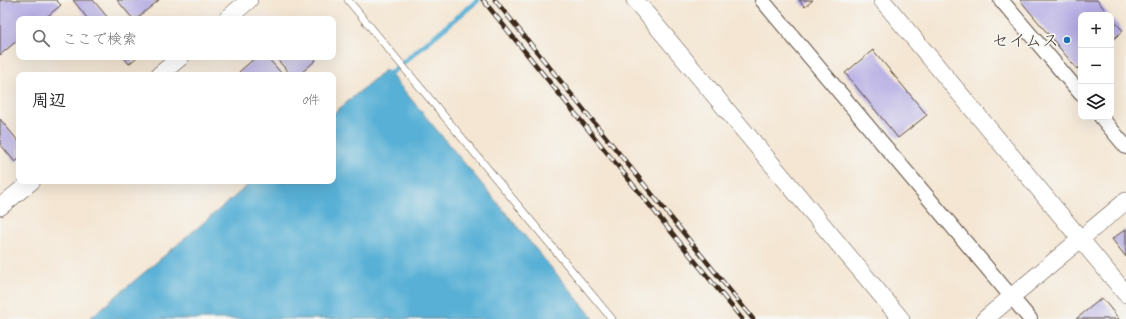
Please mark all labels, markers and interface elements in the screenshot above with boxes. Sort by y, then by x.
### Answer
map controls [1078,12,1114,120]
button: + [1078,12,1114,48]
search box [16,16,336,60]
icon: search [30,27,52,49]
text: ここで検索 [62,30,137,49]
place label: セイムス [992,30,1059,51]
marker: セイムス [1062,35,1072,45]
button: − [1078,48,1114,84]
button: layers [1078,84,1114,120]
text: 周辺 [32,90,66,111]
text: 0件 [301,92,320,108]

